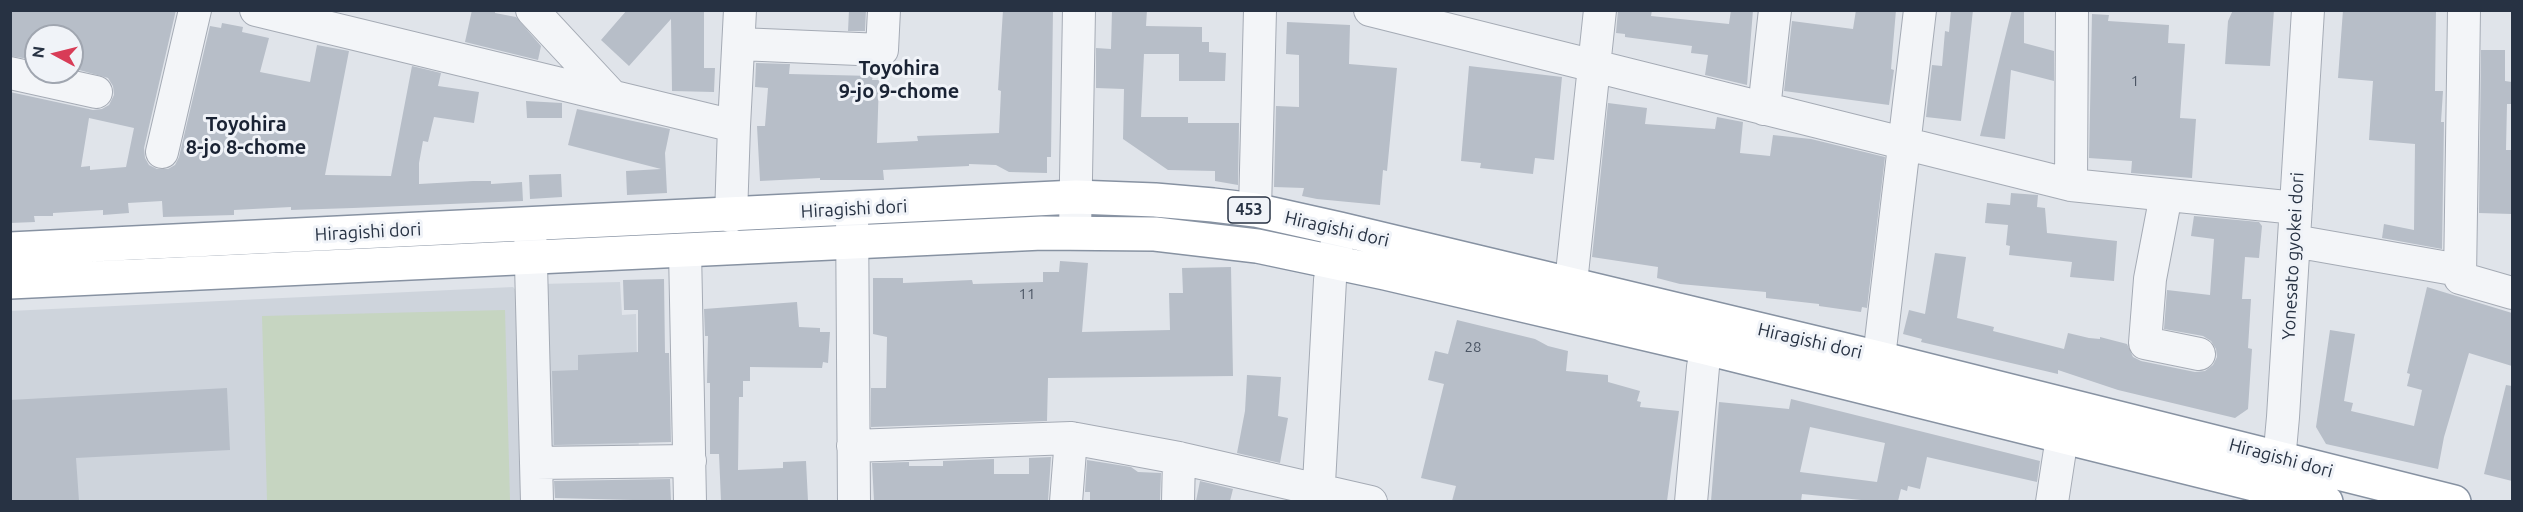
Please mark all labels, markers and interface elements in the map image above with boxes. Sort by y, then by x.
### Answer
north arrow [24,24,84,84]
text: N [28,45,48,59]
district label: Toyohira 9-jo 9-chome [839,56,959,103]
house number: 1 [2131,72,2139,90]
district label: Toyohira 8-jo 8-chome [186,112,306,159]
street label: Yonesato gyokei dori [2278,172,2308,340]
street label: Hiragishi dori [800,195,908,223]
road number: 453 [1228,197,1270,223]
street label: Hiragishi dori [1283,206,1391,252]
street label: Hiragishi dori [314,218,422,246]
house number: 11 [1019,285,1035,303]
street label: Hiragishi dori [1756,318,1864,364]
house number: 28 [1465,338,1481,356]
street label: Hiragishi dori [2227,434,2335,482]

